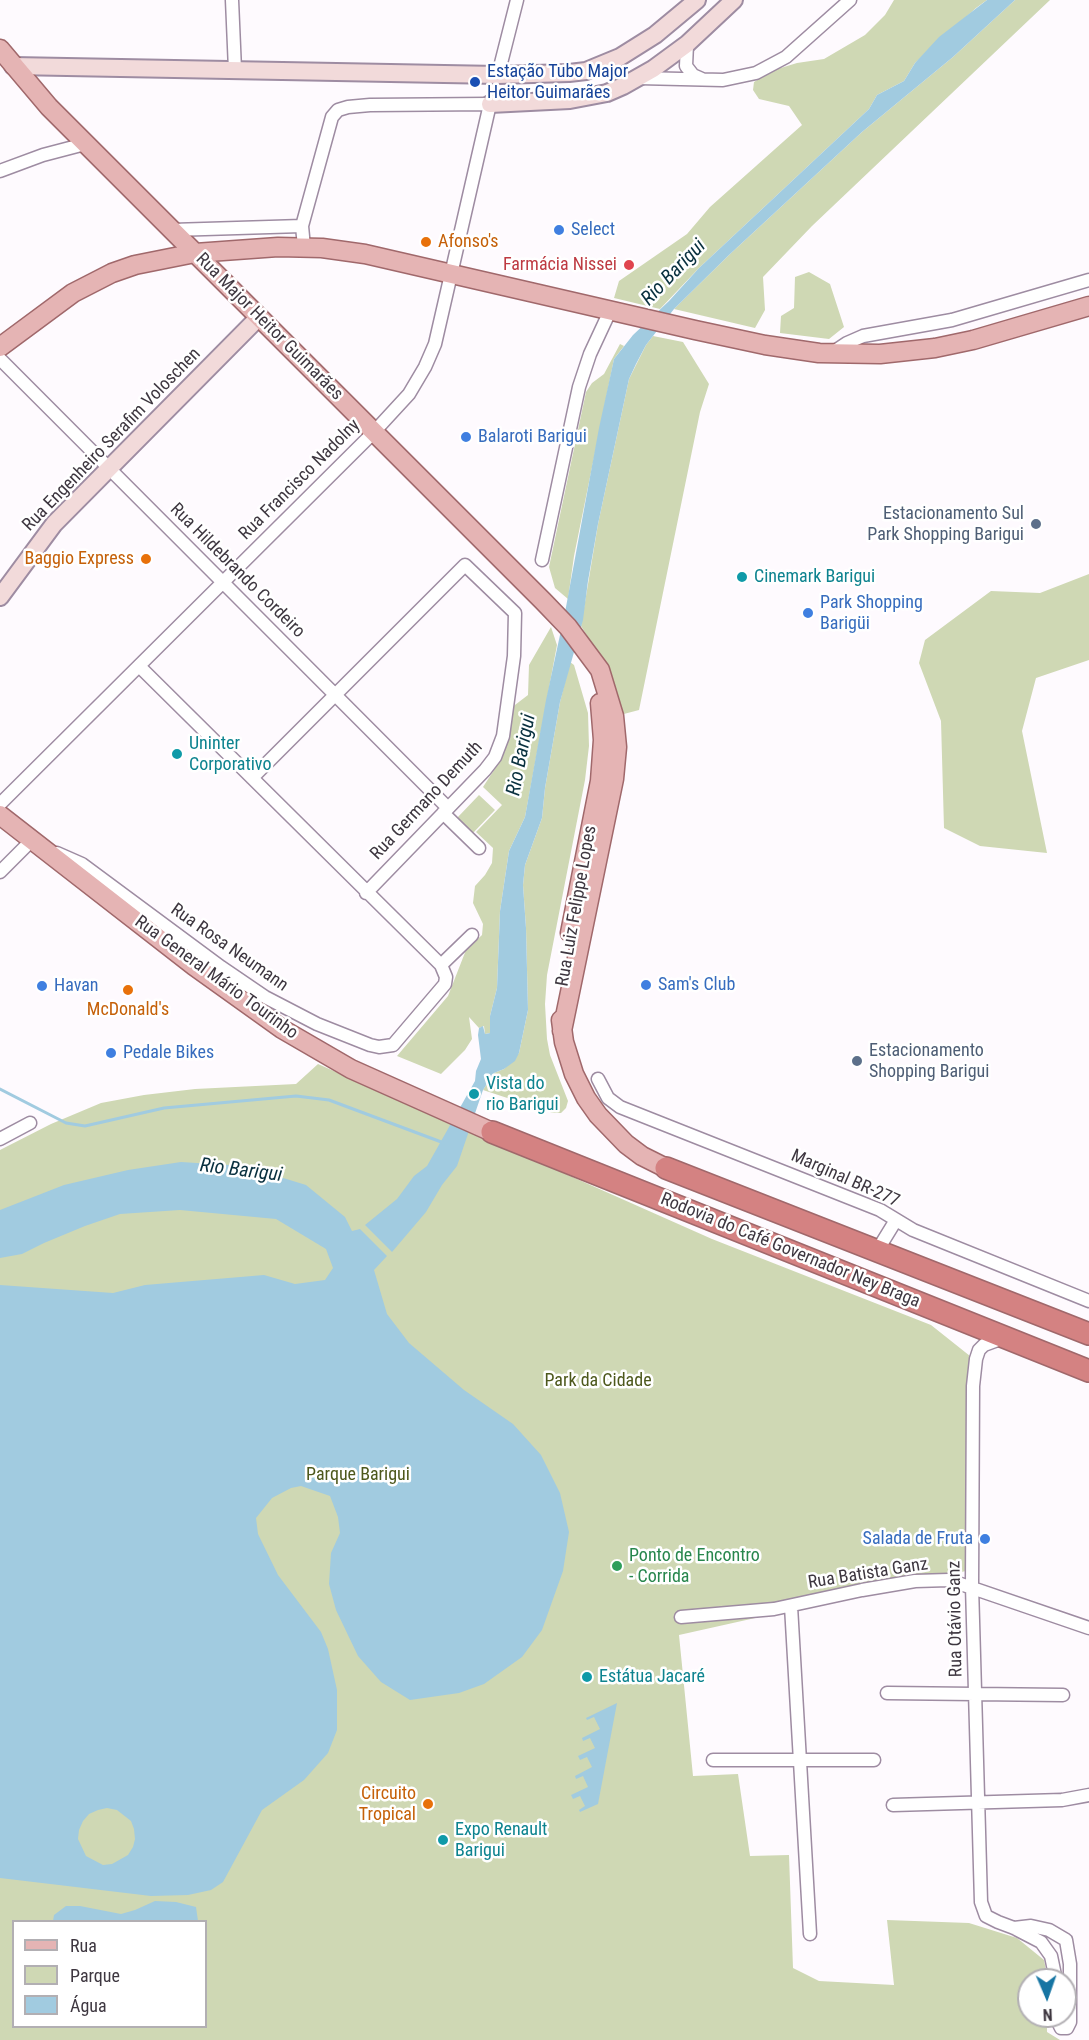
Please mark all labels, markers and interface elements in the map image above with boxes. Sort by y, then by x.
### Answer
place label: Estação Tubo Major Heitor Guimarães [487,61,628,104]
marker: Estação Tubo Major Heitor Guimarães [468,75,482,89]
place label: Select [571,219,615,241]
marker: Select [552,223,566,237]
place label: Afonso's [438,231,499,253]
marker: Afonso's [419,235,433,249]
water label: Rio Barigui [637,235,711,311]
street label: Rua Major Heitor Guimarães [191,249,347,405]
place label: Farmácia Nissei [503,254,617,276]
marker: Farmácia Nissei [622,258,636,272]
street label: Rua Engenheiro Serafim Voloschen [19,344,205,536]
street label: Rua Francisco Nadolny [235,415,365,545]
place label: Balaroti Barigui [478,426,587,448]
marker: Balaroti Barigui [459,430,473,444]
street label: Rua Hildebrando Cordeiro [165,499,309,643]
place label: Estacionamento Sul Park Shopping Barigui [867,503,1024,546]
marker: Estacionamento Sul Park Shopping Barigui [1029,517,1043,531]
place label: Baggio Express [25,548,134,570]
marker: Baggio Express [139,552,153,566]
place label: Cinemark Barigui [754,566,875,588]
marker: Cinemark Barigui [735,570,749,584]
place label: Park Shopping Barigüi [820,592,923,634]
marker: Park Shopping Barigüi [801,606,815,620]
water label: Rio Barigui [502,712,542,798]
place label: Uninter Corporativo [189,733,271,776]
street label: Rua Germano Demuth [366,737,488,865]
marker: Uninter Corporativo [170,747,184,761]
street label: Rua Luiz Felippe Lopes [552,824,602,988]
street label: Rua Rosa Neumann [166,899,292,997]
street label: Rua General Mário Tourinho [130,911,302,1045]
place label: Sam's Club [658,974,735,996]
place label: Havan [54,975,99,997]
marker: Sam's Club [639,978,653,992]
marker: Havan [35,979,49,993]
marker: McDonald's [121,983,135,997]
place label: McDonald's [87,999,169,1021]
place label: Estacionamento Shopping Barigui [869,1040,989,1082]
place label: Pedale Bikes [123,1042,214,1064]
marker: Pedale Bikes [104,1046,118,1060]
marker: Estacionamento Shopping Barigui [850,1054,864,1068]
place label: Vista do rio Barigui [486,1073,559,1116]
marker: Vista do rio Barigui [467,1087,481,1101]
street label: Marginal BR-277 [787,1145,903,1213]
water label: Rio Barigui [199,1154,283,1188]
street label: Rodovia do Café Governador Ney Braga [657,1189,923,1313]
park label: Park da Cidade [544,1370,652,1392]
park label: Parque Barigui [306,1464,410,1486]
place label: Salada de Fruta [863,1528,973,1550]
marker: Salada de Fruta [978,1532,992,1546]
place label: Ponto de Encontro - Corrida [629,1545,760,1588]
street label: Rua Batista Ganz [807,1554,929,1594]
marker: Ponto de Encontro - Corrida [610,1559,624,1573]
street label: Rua Otávio Ganz [944,1561,968,1677]
place label: Estátua Jacaré [599,1666,705,1688]
marker: Estátua Jacaré [580,1670,594,1684]
place label: Circuito Tropical [359,1783,416,1826]
marker: Circuito Tropical [421,1797,435,1811]
place label: Expo Renault Barigui [455,1819,547,1862]
marker: Expo Renault Barigui [436,1833,450,1847]
legend [12,1920,207,2028]
text: Rua [70,1935,97,1956]
text: Parque [70,1965,120,1986]
north arrow [1017,1968,1077,2028]
text: Água [70,1995,107,2016]
text: N [1042,2005,1053,2024]

